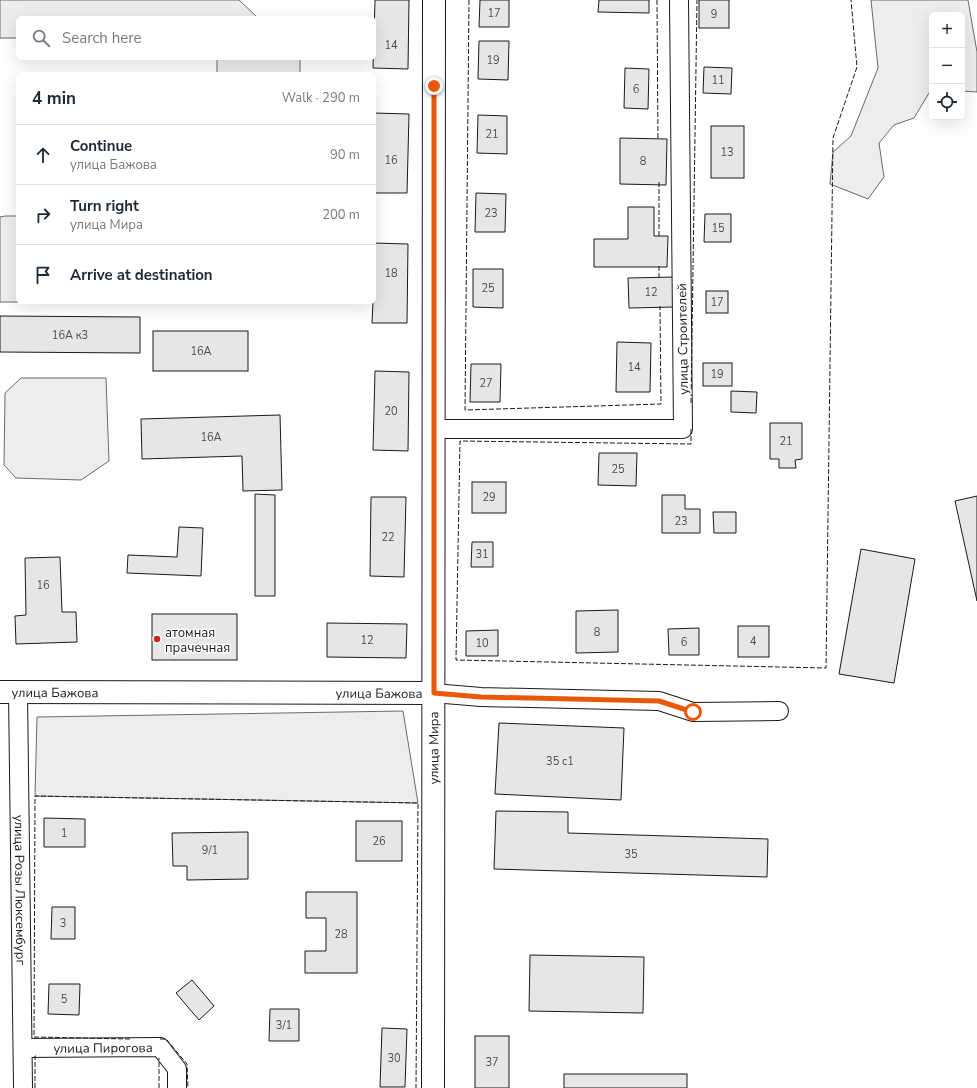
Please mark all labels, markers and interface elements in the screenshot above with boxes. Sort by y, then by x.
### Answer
house number: 17 [487,6,501,21]
house number: 9 [711,7,717,22]
map controls [929,12,965,120]
button: + [929,12,965,48]
search box [16,16,376,60]
icon: search [30,27,52,49]
text: Search here [62,28,142,48]
house number: 14 [384,38,398,53]
button: − [929,48,965,84]
house number: 19 [486,53,500,68]
house number: 11 [711,73,725,88]
route end [425,77,443,95]
house number: 6 [633,82,640,97]
button: locate [929,84,965,120]
text: 4 min [32,87,76,110]
text: Walk · 290 m [282,89,360,107]
house number: 21 [485,127,499,142]
text: Continue [70,136,132,156]
icon: ahead [32,144,54,166]
house number: 13 [720,145,734,160]
text: 90 m [330,146,360,164]
house number: 16 [384,153,398,168]
house number: 8 [640,154,647,169]
text: улица Бажова [70,156,157,174]
text: Turn right [70,196,139,216]
icon: right [32,204,54,226]
text: 200 m [322,206,360,224]
house number: 23 [484,206,498,221]
text: улица Мира [70,216,143,234]
house number: 15 [711,221,725,236]
icon: arrive [32,264,54,286]
text: Arrive at destination [70,265,213,285]
house number: 18 [384,266,398,281]
house number: 25 [481,281,495,296]
street label: улица Строителей [673,283,693,395]
house number: 12 [644,285,658,300]
house number: 17 [710,295,724,310]
house number: 16А к3 [52,328,88,343]
house number: 16А [190,344,212,359]
house number: 14 [627,360,641,375]
house number: 19 [710,367,724,382]
house number: 27 [479,376,493,391]
house number: 20 [384,404,398,419]
house number: 16А [200,430,222,445]
house number: 21 [779,434,793,449]
house number: 25 [611,462,625,477]
house number: 29 [482,490,496,505]
house number: 23 [674,514,688,529]
house number: 22 [381,530,395,545]
house number: 31 [475,547,489,562]
house number: 16 [36,578,50,593]
place label: атомная прачечная [165,624,230,657]
house number: 8 [594,625,601,640]
house number: 12 [360,633,374,648]
marker: атомная прачечная [152,634,162,644]
house number: 4 [750,634,757,649]
house number: 6 [681,635,688,650]
house number: 10 [475,636,489,651]
street label: улица Бажова [11,684,99,702]
street label: улица Бажова [335,685,423,703]
route start [684,703,702,721]
street label: улица Мира [425,711,443,785]
house number: 35 с1 [546,754,574,769]
street label: улица Розы Люксембург [10,815,29,965]
house number: 1 [61,826,67,841]
house number: 26 [372,834,386,849]
house number: 9/1 [202,843,218,858]
house number: 35 [624,847,638,862]
house number: 3 [60,916,66,931]
house number: 28 [334,927,348,942]
house number: 5 [61,992,68,1007]
house number: 3/1 [276,1018,292,1033]
street label: улица Пирогова [53,1039,153,1058]
house number: 30 [387,1051,401,1066]
house number: 37 [485,1055,499,1070]

